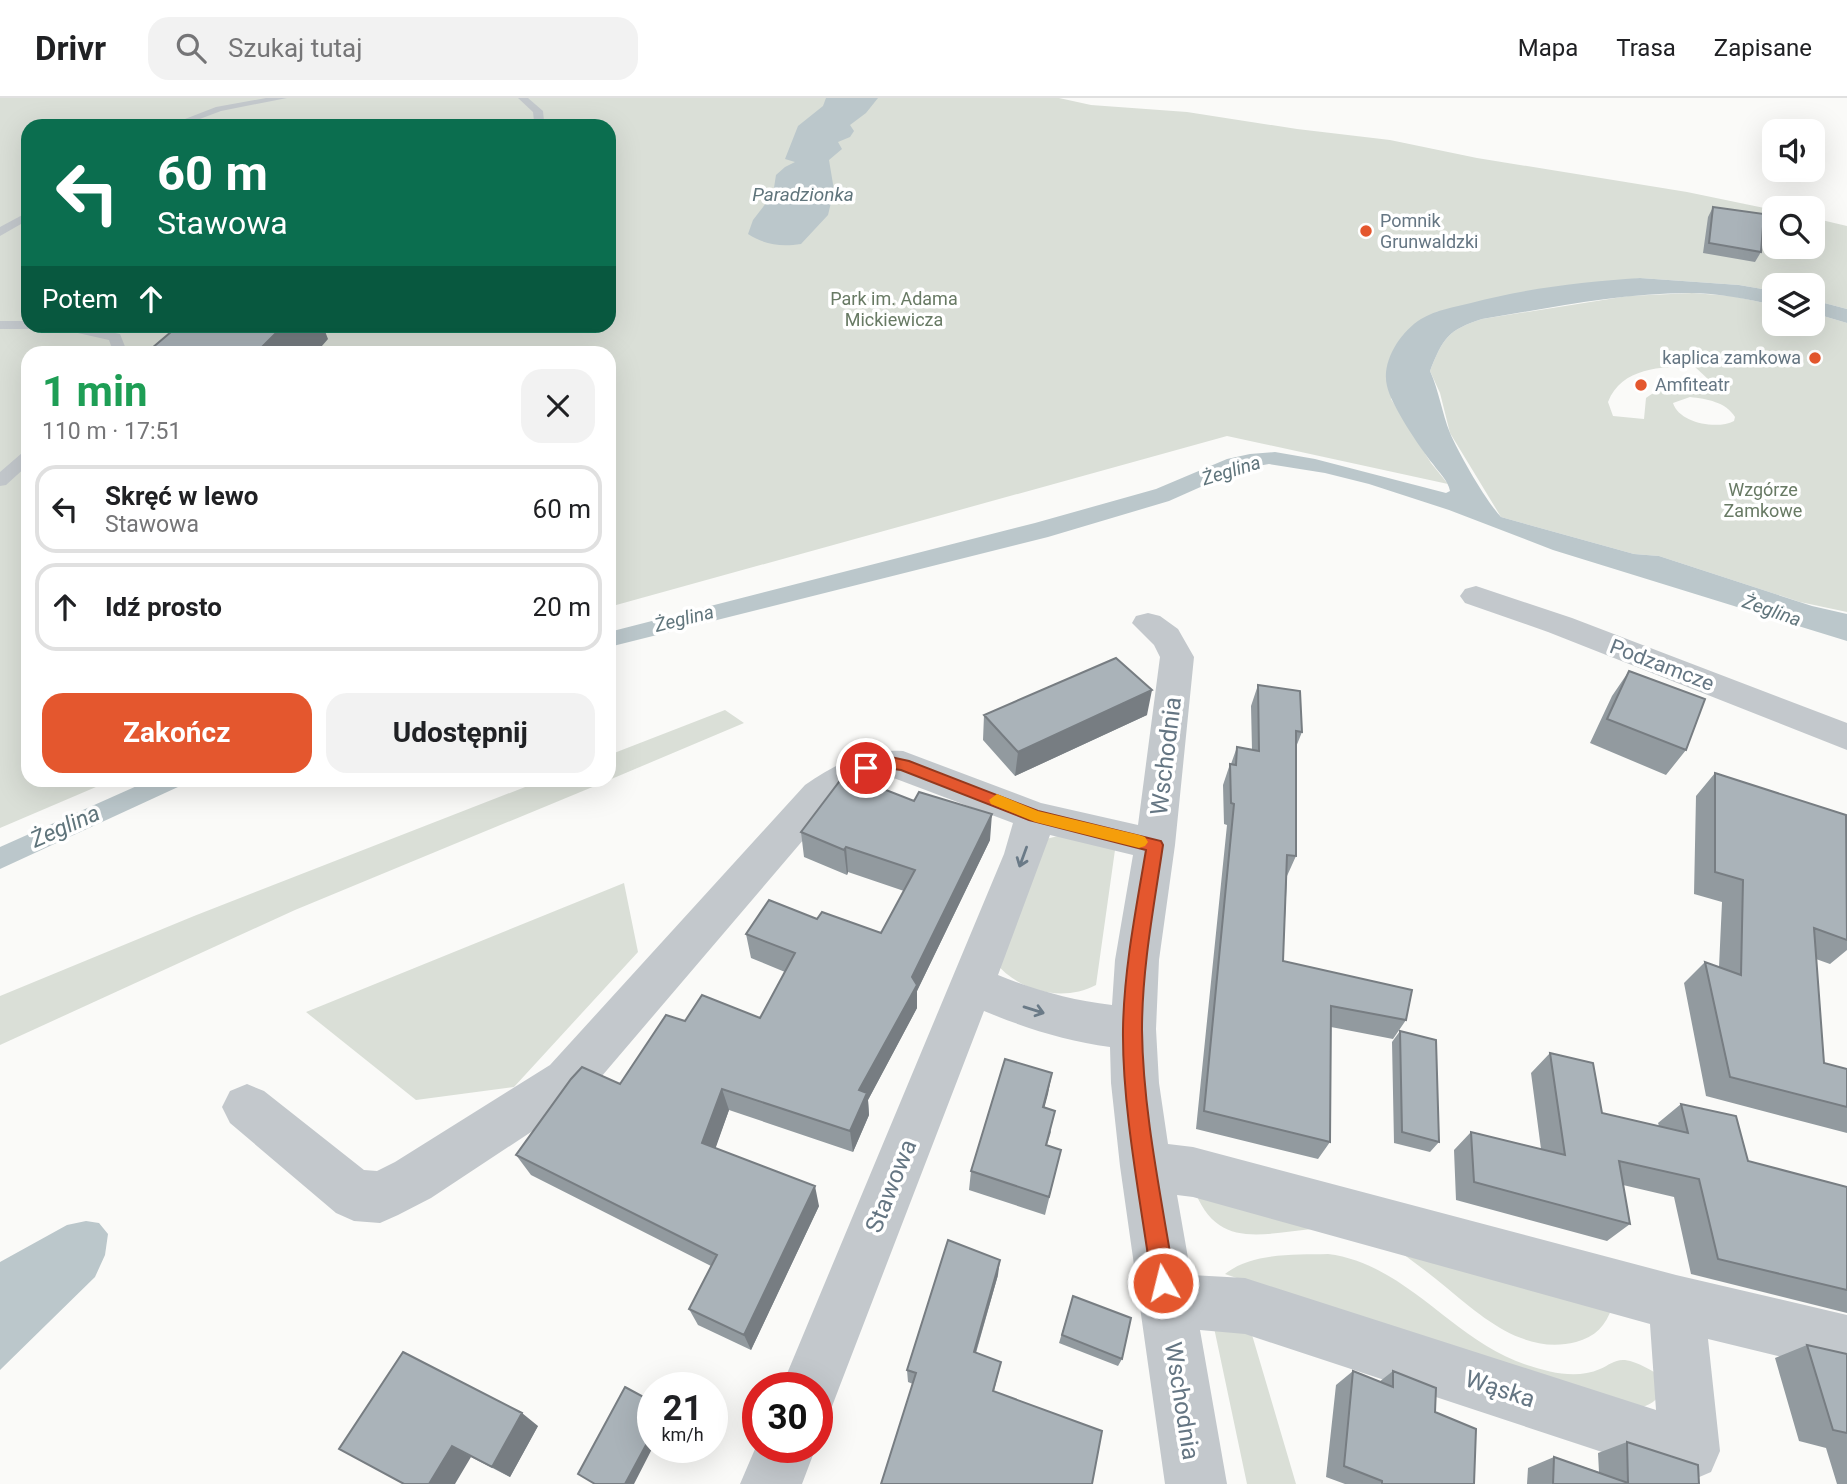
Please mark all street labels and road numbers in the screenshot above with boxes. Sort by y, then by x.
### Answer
street label: Podzamcze [1607,634,1717,696]
street label: Wschodnia [1145,695,1187,817]
street label: Stawowa [860,1135,922,1237]
street label: Wschodnia [1159,1340,1205,1462]
street label: Wąska [1462,1365,1538,1413]

